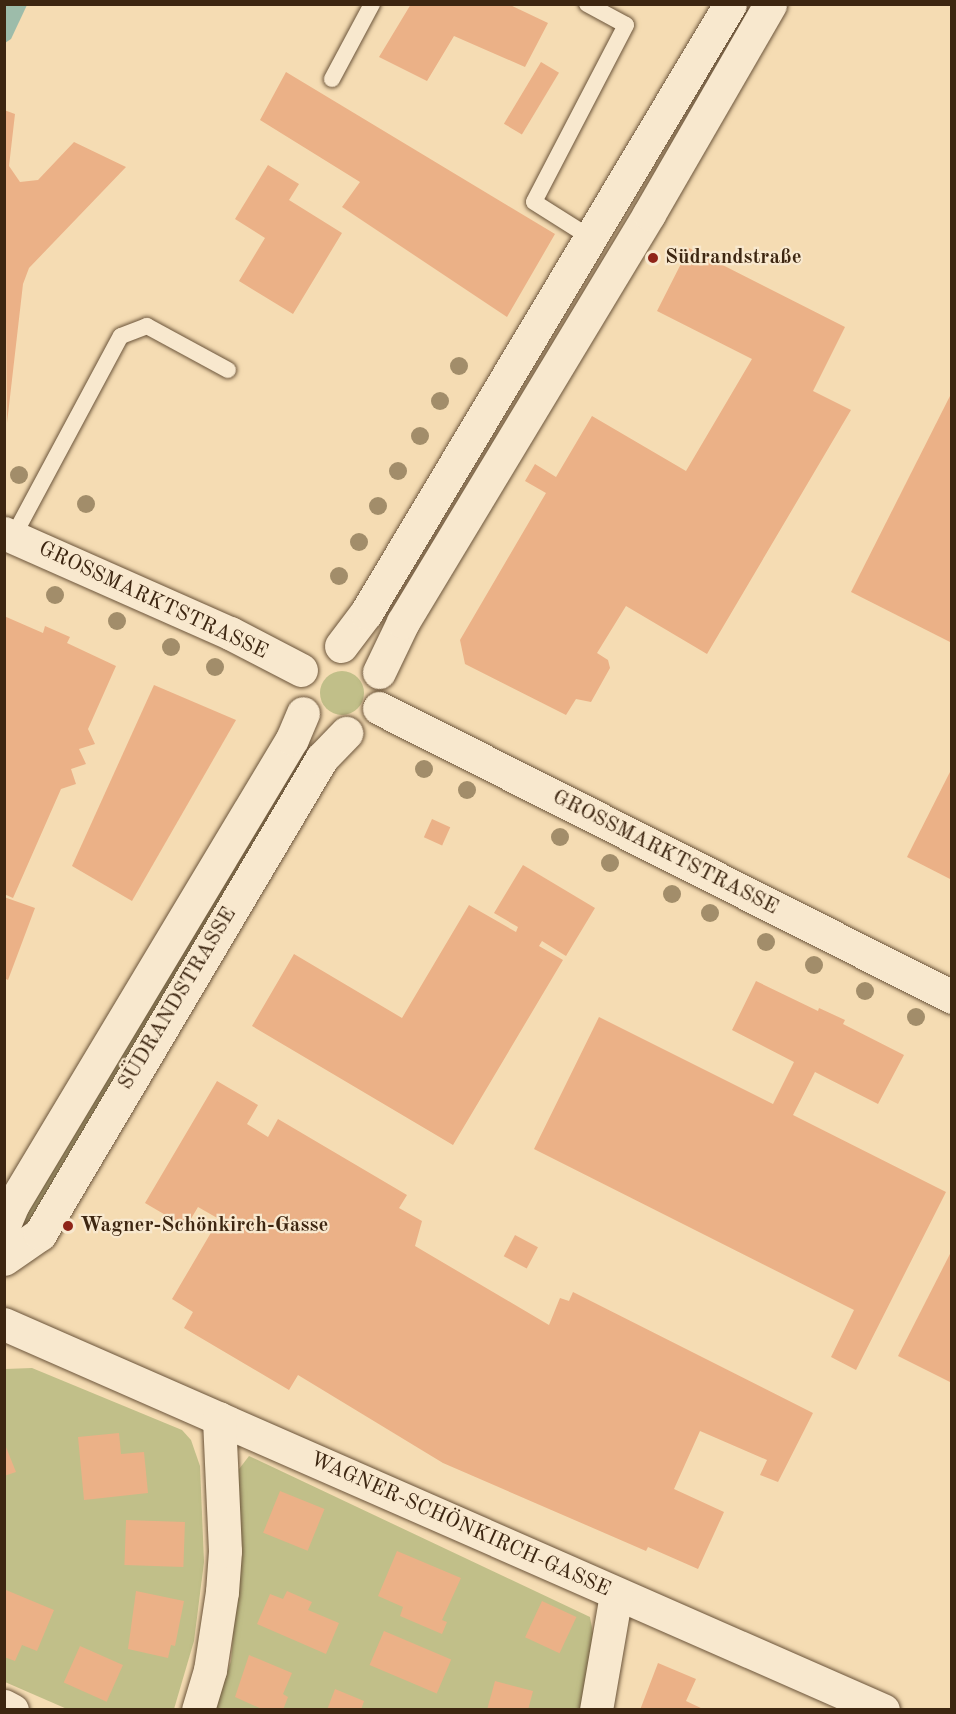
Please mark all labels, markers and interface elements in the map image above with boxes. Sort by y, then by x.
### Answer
place label: Südrandstraße [665,245,802,271]
marker: Südrandstraße [646,251,660,265]
street label: GROSSMARKTSTRASSE [34,537,272,665]
street label: GROSSMARKTSTRASSE [548,785,782,921]
street label: SÜDRANDSTRASSE [113,903,243,1095]
place label: Wagner-Schönkirch-Gasse [80,1213,328,1239]
marker: Wagner-Schönkirch-Gasse [61,1219,75,1233]
street label: WAGNER-SCHÖNKIRCH-GASSE [306,1447,614,1603]

